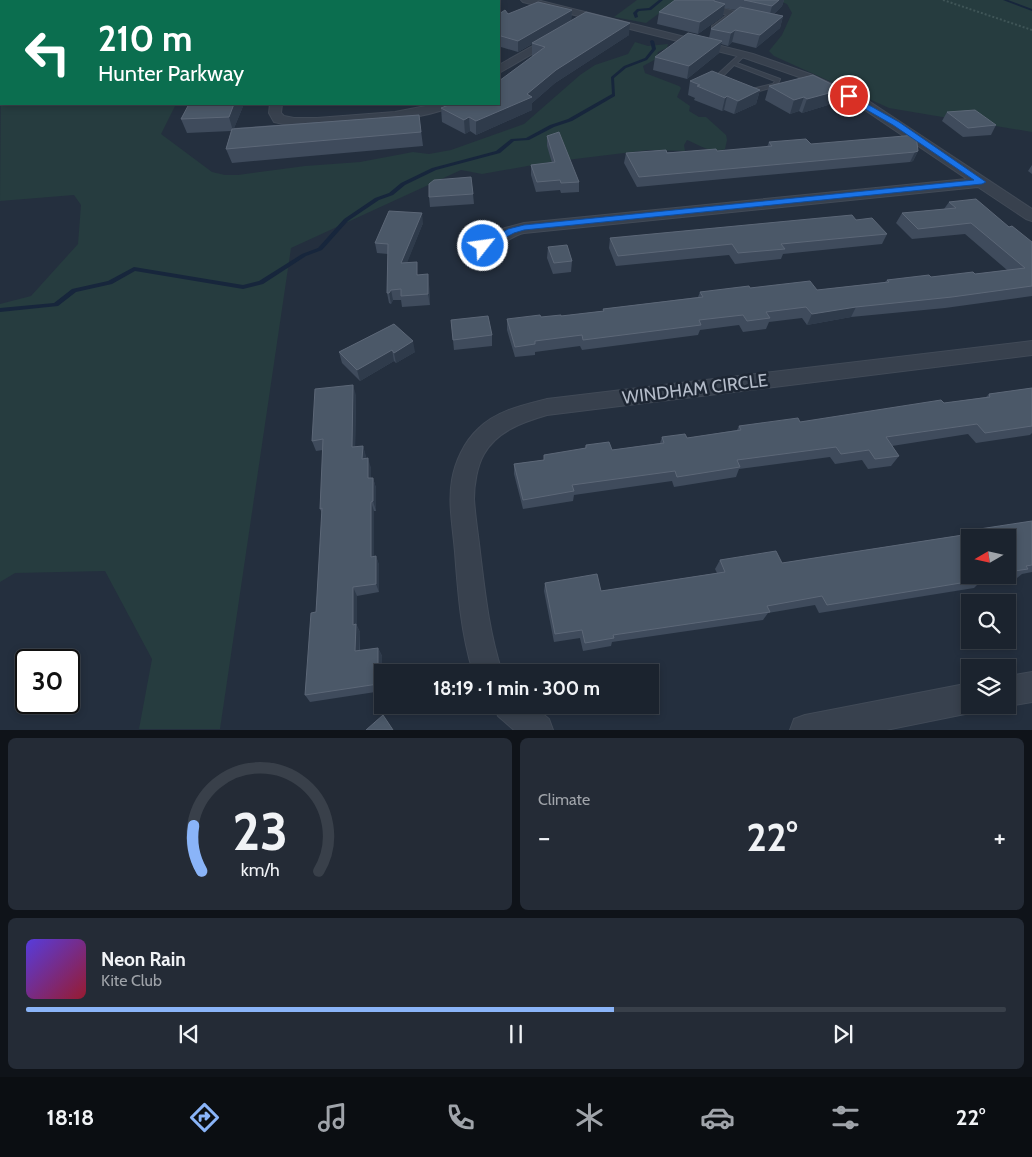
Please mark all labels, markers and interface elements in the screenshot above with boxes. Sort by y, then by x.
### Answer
text: 210 m [98,17,192,60]
icon: left [15,20,80,85]
text: Hunter Parkway [98,60,244,87]
pin [828,75,870,117]
icon: arrive [835,82,863,110]
position arrow [456,219,508,271]
street label: WINDHAM CIRCLE [621,369,769,409]
north arrow [961,529,1016,584]
map controls [961,529,1016,714]
button: search [961,594,1016,649]
speed limit sign: 30 [15,649,80,714]
button: layers [961,659,1016,714]
text: 18:19 · 1 min · 300 m [433,677,600,700]
text: Climate [538,790,590,809]
text: 23 [232,800,288,863]
text: 22° [746,814,798,861]
text: − [538,820,550,854]
text: + [994,820,1006,854]
text: km/h [240,859,280,880]
text: Neon Rain [101,948,186,971]
text: Kite Club [101,971,162,990]
icon: previous [175,1020,203,1048]
icon: pause [502,1020,530,1048]
icon: next [829,1020,857,1048]
icon: directions [187,1100,222,1135]
icon: music [315,1100,350,1135]
icon: phone [443,1100,478,1135]
icon: climate [572,1100,607,1135]
icon: car [700,1100,735,1135]
icon: filters [828,1100,863,1135]
text: 18:18 [47,1104,94,1131]
text: 22° [956,1104,985,1131]

